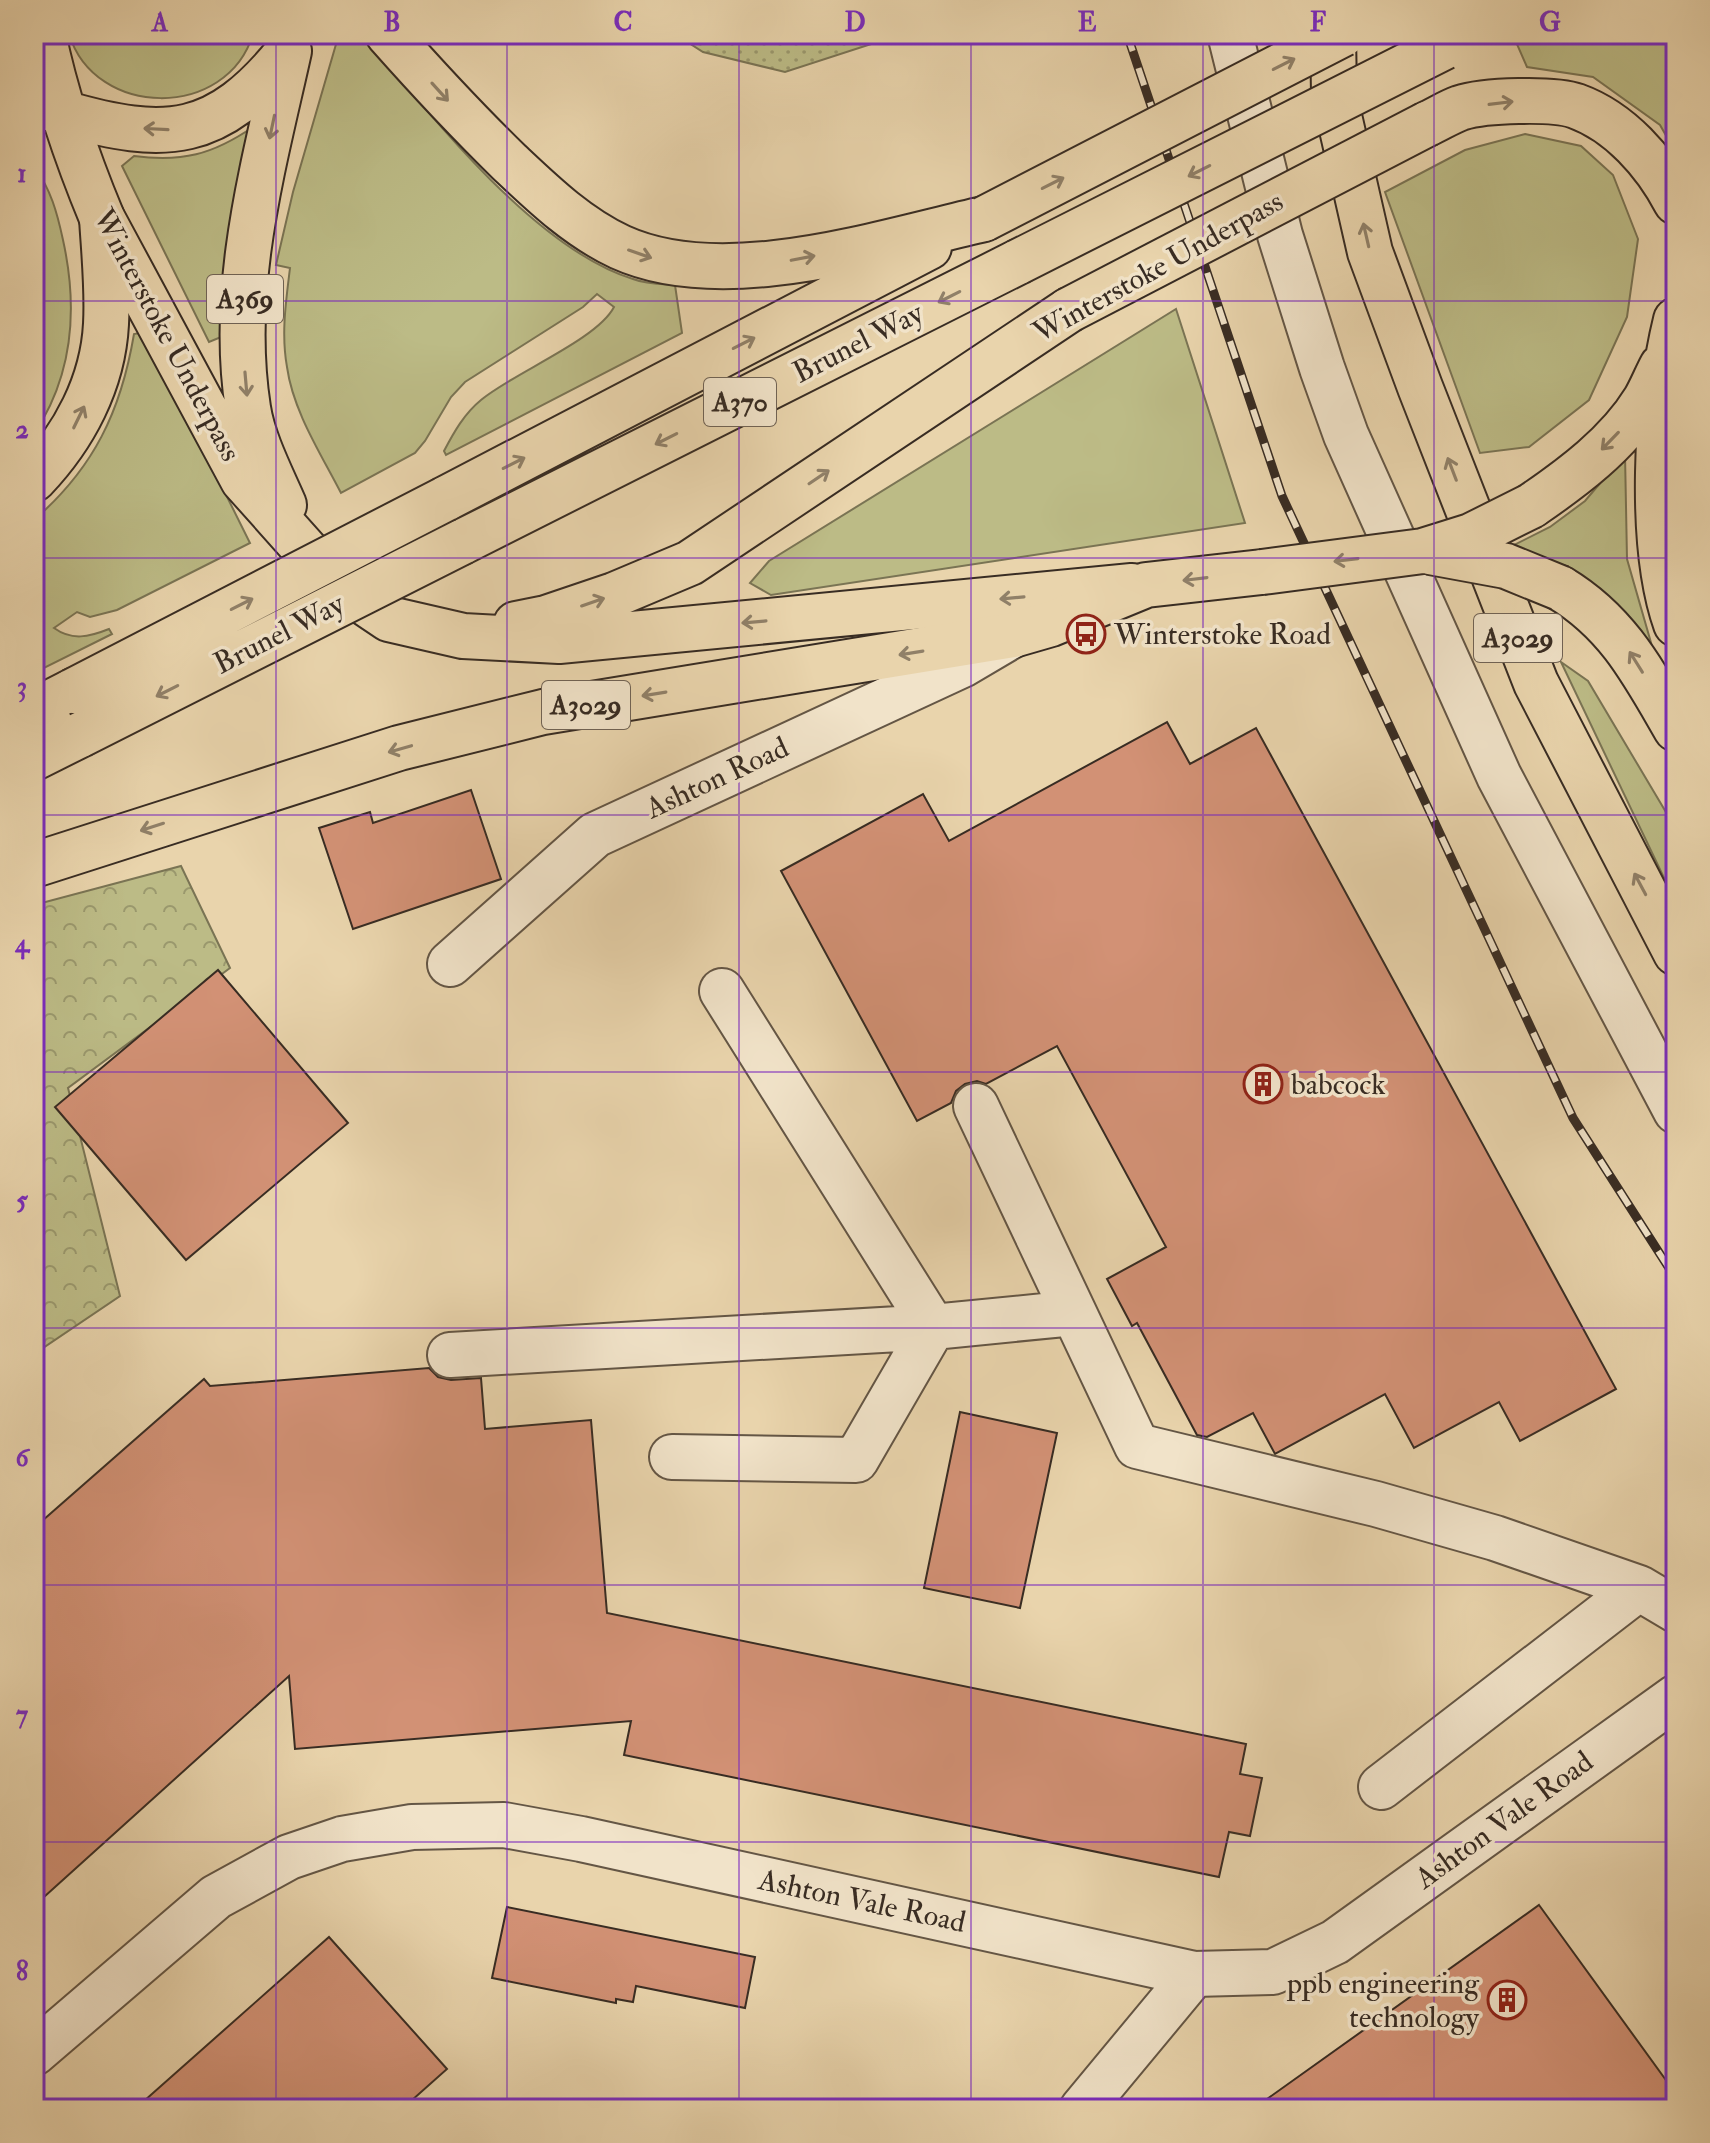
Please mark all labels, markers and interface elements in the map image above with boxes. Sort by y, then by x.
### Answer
text: A [151,7,169,39]
text: B [383,7,401,39]
text: C [613,7,633,39]
text: D [844,7,866,39]
text: E [1078,7,1097,39]
text: F [1310,7,1327,39]
text: G [1539,7,1561,39]
one-way arrow [1272,56,1296,72]
one-way arrow [431,81,449,101]
one-way arrow [1487,95,1514,110]
one-way arrow [264,114,279,139]
one-way arrow [143,121,170,136]
text: 1 [17,158,27,190]
one-way arrow [1188,163,1212,179]
one-way arrow [1041,175,1064,190]
street label: Winterstoke Underpass [1025,183,1290,352]
street label: Winterstoke Underpass [84,202,249,468]
one-way arrow [1358,223,1373,249]
one-way arrow [627,247,652,262]
one-way arrow [790,249,815,264]
road number: A369 [207,275,283,323]
one-way arrow [937,290,961,305]
street label: Brunel Way [787,294,930,392]
one-way arrow [732,334,756,350]
one-way arrow [238,370,253,397]
road number: A370 [704,378,776,426]
one-way arrow [72,405,88,429]
text: 2 [15,414,29,446]
one-way arrow [1601,431,1620,450]
one-way arrow [655,432,679,447]
one-way arrow [501,454,525,470]
one-way arrow [1444,457,1458,482]
one-way arrow [807,469,830,485]
one-way arrow [1334,553,1359,568]
one-way arrow [1183,572,1208,587]
street label: Brunel Way [208,585,351,683]
one-way arrow [1000,590,1026,605]
one-way arrow [580,594,605,609]
one-way arrow [230,595,254,611]
bus stop icon: Winterstoke Road [1065,613,1107,655]
road number: A3029 [1474,614,1562,662]
one-way arrow [741,615,768,630]
place label: Winterstoke Road [1113,616,1331,653]
one-way arrow [899,646,924,661]
one-way arrow [1628,651,1644,674]
text: 3 [17,671,27,703]
road number: A3029 [542,681,630,729]
one-way arrow [155,683,179,699]
one-way arrow [642,688,667,703]
street label: Ashton Road [639,729,795,828]
one-way arrow [388,742,414,757]
one-way arrow [140,820,166,835]
one-way arrow [1631,872,1647,896]
text: 4 [14,928,31,960]
building icon: babcock [1242,1063,1284,1105]
place label: babcock [1291,1066,1386,1103]
text: 5 [16,1185,28,1217]
text: 6 [15,1442,30,1474]
text: 7 [16,1699,28,1731]
street label: Ashton Vale Road [1407,1743,1600,1898]
street label: Ashton Vale Road [754,1861,969,1941]
text: 8 [16,1956,28,1988]
place label: ppb engineering technology [1286,1965,1480,2036]
building icon: ppb engineering technology [1486,1979,1528,2021]

